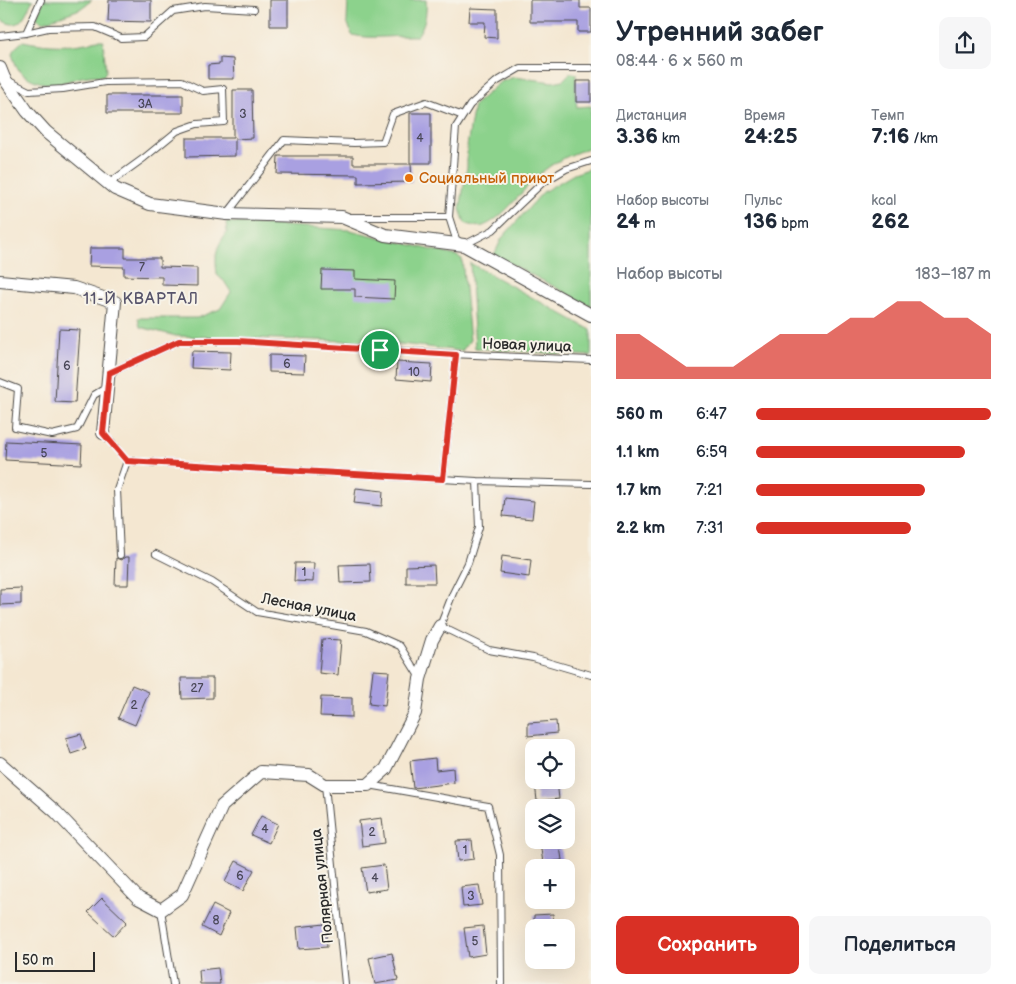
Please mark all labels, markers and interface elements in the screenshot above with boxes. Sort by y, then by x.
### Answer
text: Утренний забег [616,16,824,49]
button: share [939,17,991,69]
text: 08:44 · 6 × 560 m [616,52,743,71]
house number: 3А [138,97,153,112]
house number: 3 [239,107,247,122]
text: Дистанция [616,107,687,124]
text: Время [744,107,785,124]
text: Темп [871,107,905,124]
text: 3.36 [616,124,658,149]
text: 24:25 [744,124,798,149]
text: 7:16 [871,124,910,149]
text: km [658,130,680,147]
text: /km [910,130,938,147]
house number: 4 [416,131,424,146]
place label: Социальный приют [419,169,554,188]
marker: Социальный приют [403,172,415,184]
text: Набор высоты [616,192,709,209]
text: Пульс [744,192,782,209]
text: kcal [871,192,896,209]
text: 24 [616,209,640,234]
text: 136 [744,209,778,234]
text: 262 [871,209,909,234]
text: m [640,215,656,232]
text: bpm [778,215,809,232]
house number: 7 [139,260,145,275]
text: Набор высоты [616,265,723,284]
text: 183–187 m [915,265,991,284]
district label: 11-Й КВАРТАЛ [83,290,199,309]
pin [359,329,401,371]
street label: Новая улица [482,334,572,357]
icon: arrive [366,336,394,364]
house number: 6 [283,357,291,372]
house number: 6 [63,359,71,374]
house number: 10 [408,365,420,380]
text: 560 m [616,405,663,424]
text: 6:47 [696,405,727,424]
text: 1.1 km [616,443,659,462]
text: 6:59 [696,443,727,462]
house number: 5 [41,446,48,461]
text: 1.7 km [616,481,661,500]
text: 7:21 [696,481,722,500]
text: 2.2 km [616,519,665,538]
text: 7:31 [696,519,723,538]
house number: 1 [302,565,306,580]
street label: Лесная улица [259,589,358,626]
house number: 27 [191,681,204,696]
house number: 2 [130,698,138,713]
map controls [525,739,575,969]
button: locate [525,739,575,789]
button: layers [525,799,575,849]
house number: 4 [261,822,269,837]
house number: 2 [368,825,376,840]
street label: Полярная улица [307,827,338,944]
house number: 1 [463,843,467,858]
button: + [525,859,575,909]
house number: 6 [236,869,244,884]
house number: 4 [371,871,379,886]
house number: 3 [467,889,475,904]
house number: 8 [213,913,220,928]
button: Сохранить [616,916,799,974]
button: Поделиться [809,916,991,974]
button: − [525,919,575,969]
house number: 5 [472,934,479,949]
scale bar [15,949,95,972]
text: 50 m [22,952,54,969]

